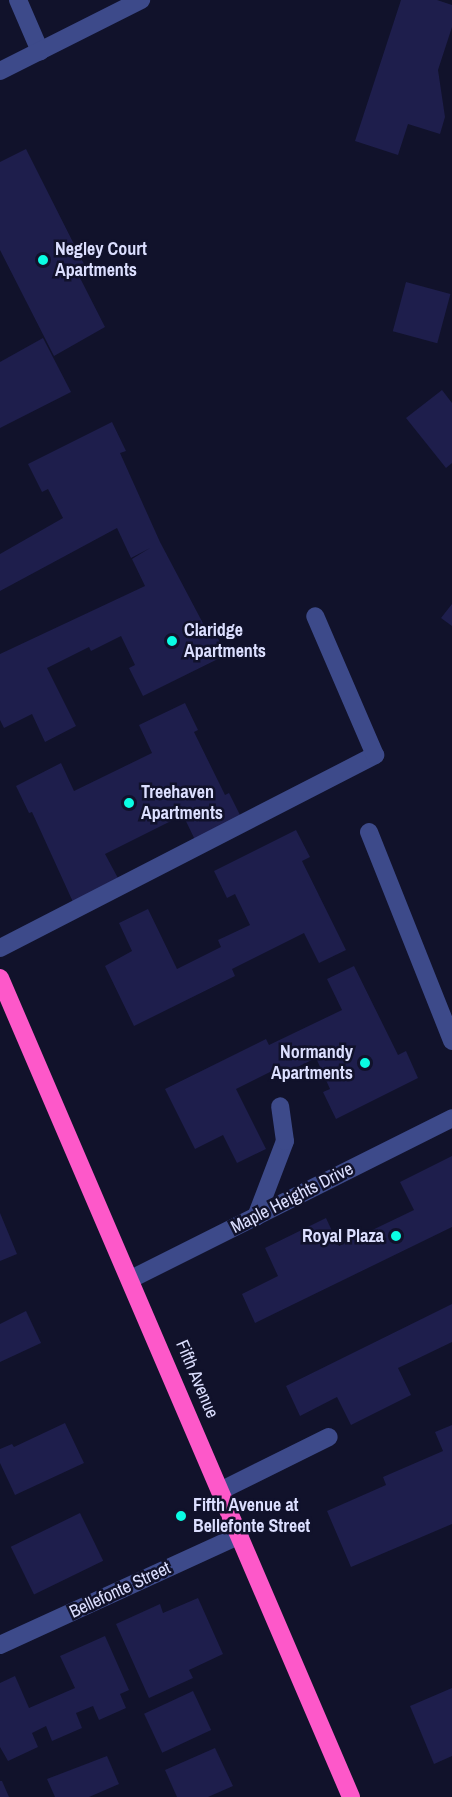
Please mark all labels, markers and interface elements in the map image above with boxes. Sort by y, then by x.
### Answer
place label: Negley Court Apartments [55,239,147,282]
marker: Negley Court Apartments [36,253,50,267]
place label: Claridge Apartments [184,620,266,662]
marker: Claridge Apartments [165,634,179,648]
place label: Treehaven Apartments [141,782,223,824]
marker: Treehaven Apartments [122,796,136,810]
place label: Normandy Apartments [271,1042,353,1084]
marker: Normandy Apartments [358,1056,372,1070]
street label: Maple Heights Drive [227,1158,357,1238]
place label: Royal Plaza [302,1225,384,1247]
marker: Royal Plaza [389,1229,403,1243]
street label: Fifth Avenue [171,1336,223,1422]
place label: Fifth Avenue at Bellefonte Street [193,1495,310,1538]
marker: Fifth Avenue at Bellefonte Street [174,1509,188,1523]
street label: Bellefonte Street [66,1557,174,1623]

